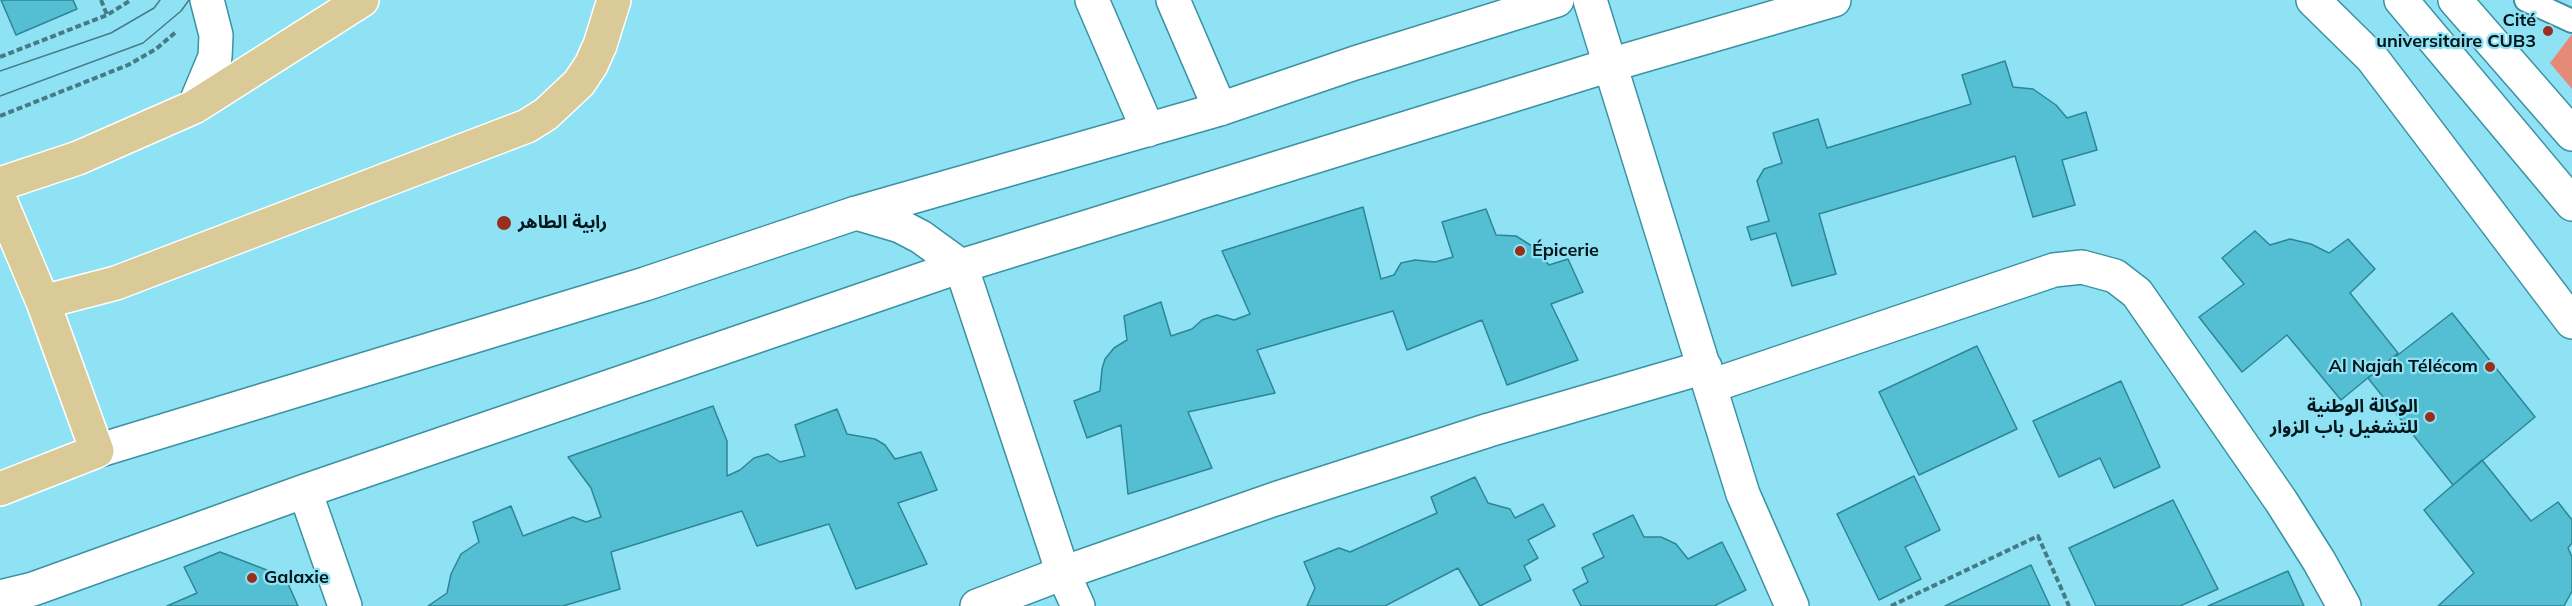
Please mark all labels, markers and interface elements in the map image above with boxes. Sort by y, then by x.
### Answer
place label: Cité universitaire CUB3 [2376,10,2536,52]
marker: Cité universitaire CUB3 [2541,24,2555,38]
place label: رابية الطاهر [518,212,607,234]
marker: رابية الطاهر [495,214,513,232]
place label: Épicerie [1532,240,1599,262]
marker: Épicerie [1513,244,1527,258]
place label: Al Najah Télécom [2329,356,2478,378]
marker: Al Najah Télécom [2483,360,2497,374]
place label: الوكالة الوطنية للتشغيل باب الزوار [2270,396,2418,438]
marker: الوكالة الوطنية للتشغيل باب الزوار [2423,410,2437,424]
place label: Galaxie [264,567,329,589]
marker: Galaxie [245,571,259,585]

